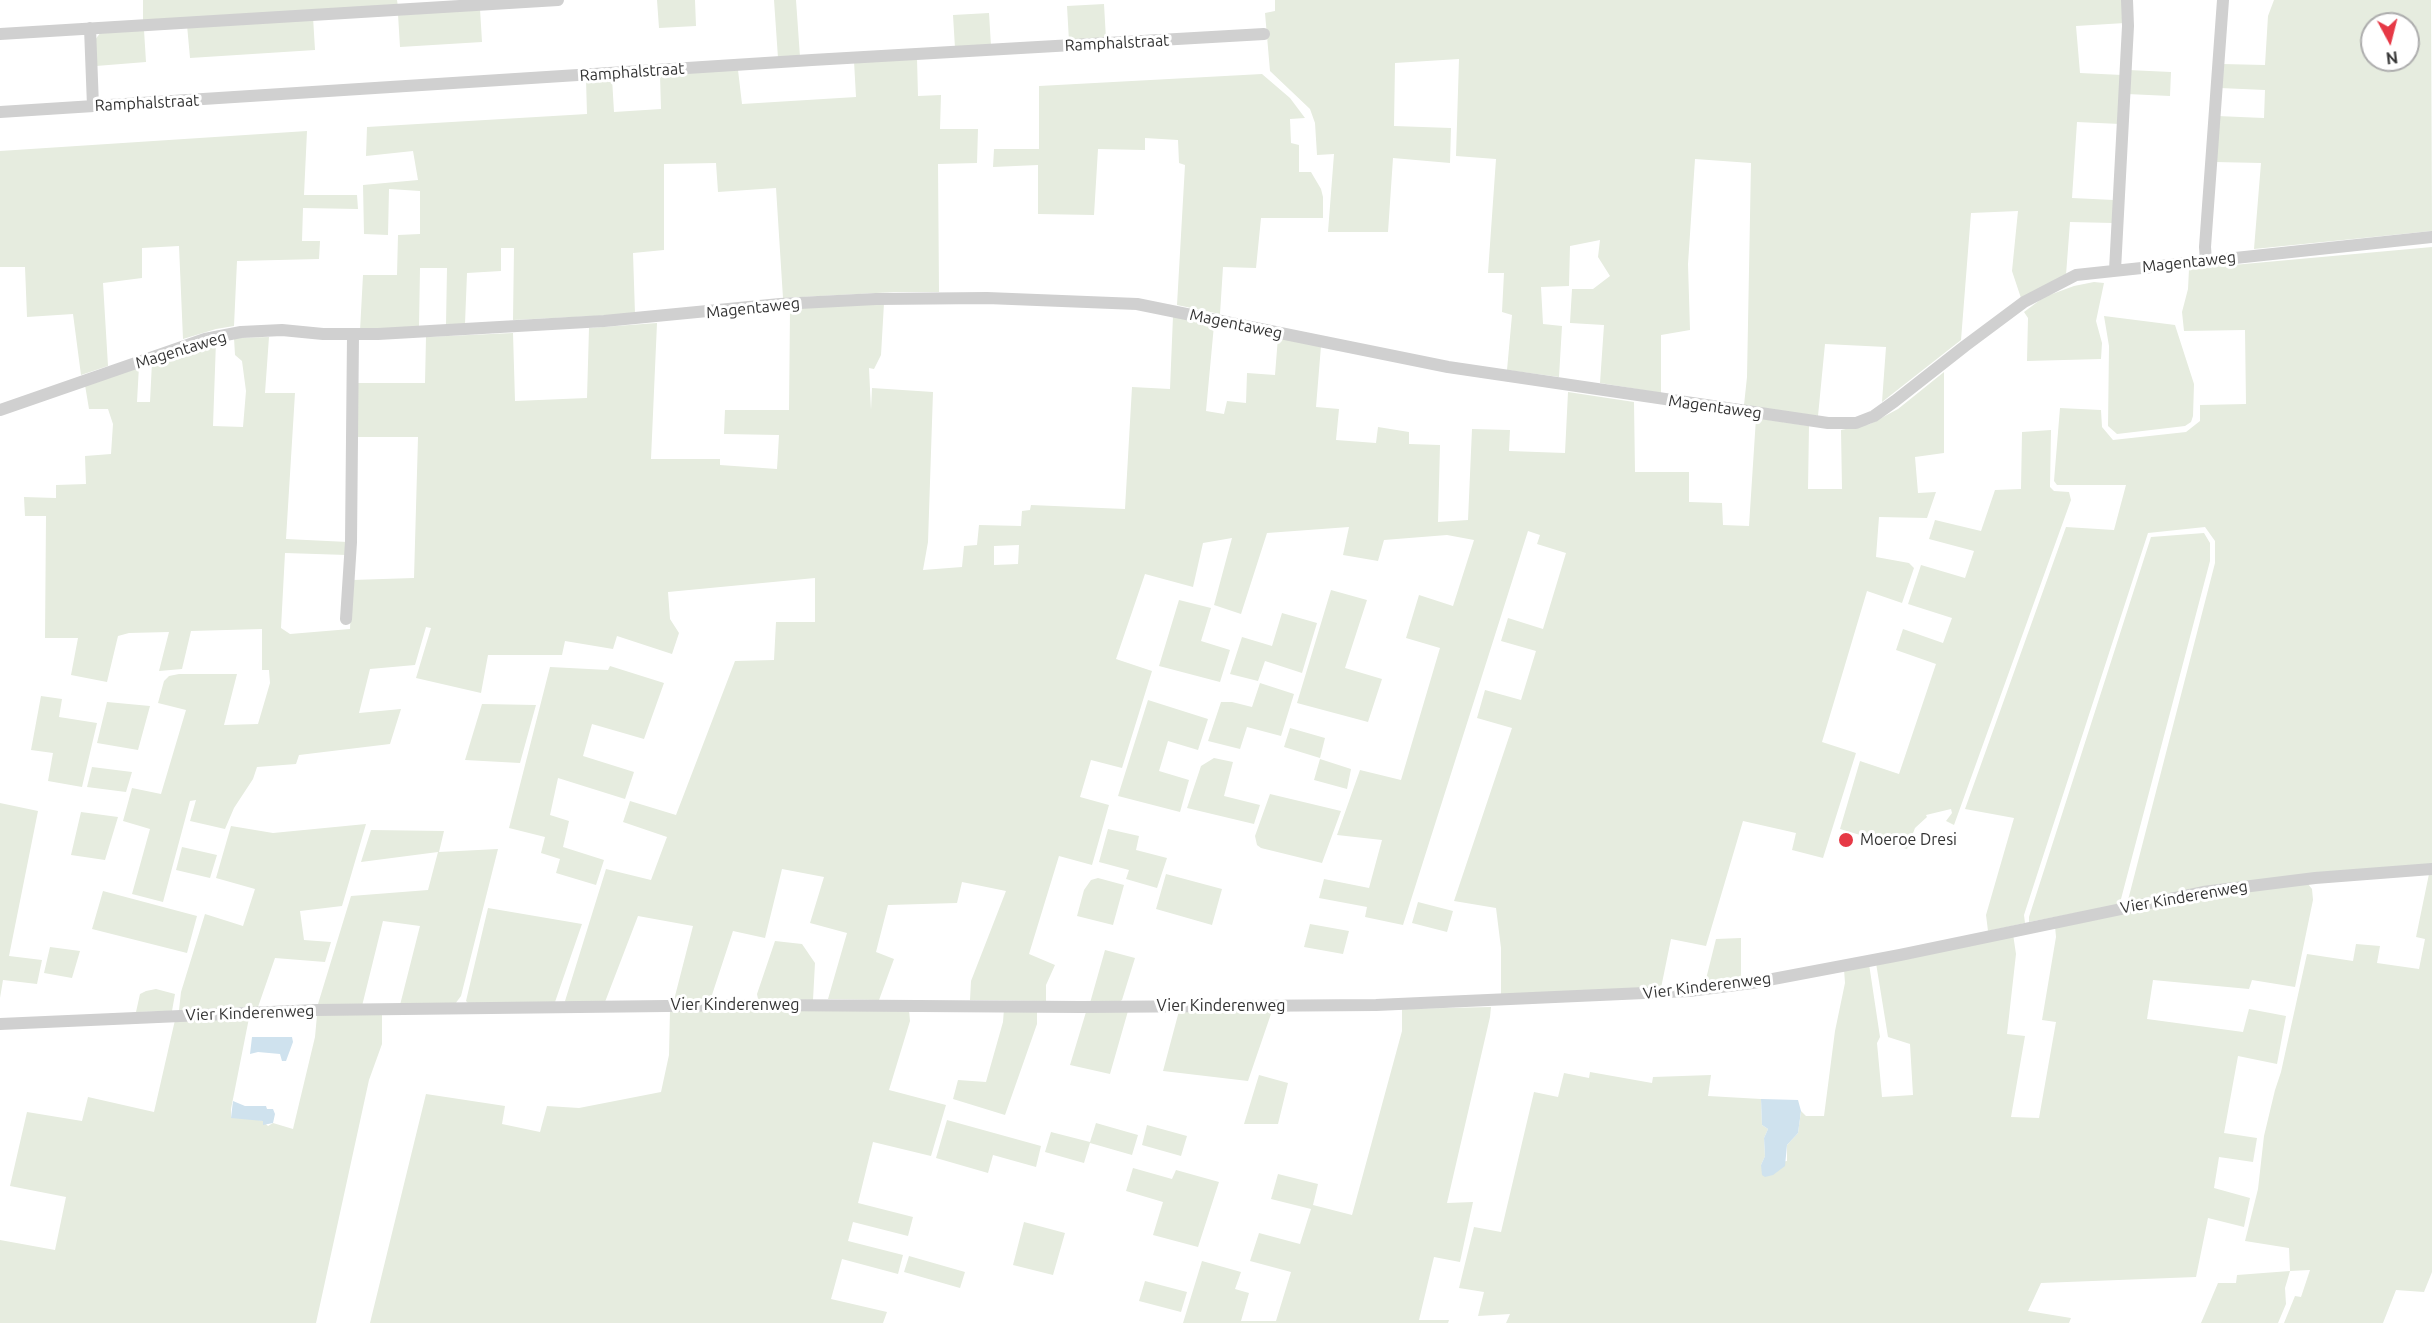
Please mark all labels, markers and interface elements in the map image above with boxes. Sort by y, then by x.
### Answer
north arrow [2360,12,2420,72]
street label: Ramphalstraat [1064,31,1170,55]
text: N [2385,48,2399,68]
street label: Ramphalstraat [579,59,685,85]
street label: Ramphalstraat [94,91,200,115]
street label: Magentaweg [2141,248,2237,276]
street label: Magentaweg [705,294,801,322]
street label: Magentaweg [1188,305,1284,343]
street label: Magentaweg [133,327,229,373]
street label: Magentaweg [1667,391,1763,423]
place label: Moeroe Dresi [1860,830,1957,850]
marker: Moeroe Dresi [1837,831,1855,849]
street label: Vier Kinderenweg [2119,876,2249,918]
street label: Vier Kinderenweg [1642,969,1772,1003]
street label: Vier Kinderenweg [671,995,799,1015]
street label: Vier Kinderenweg [1157,996,1285,1016]
street label: Vier Kinderenweg [185,1001,315,1025]

